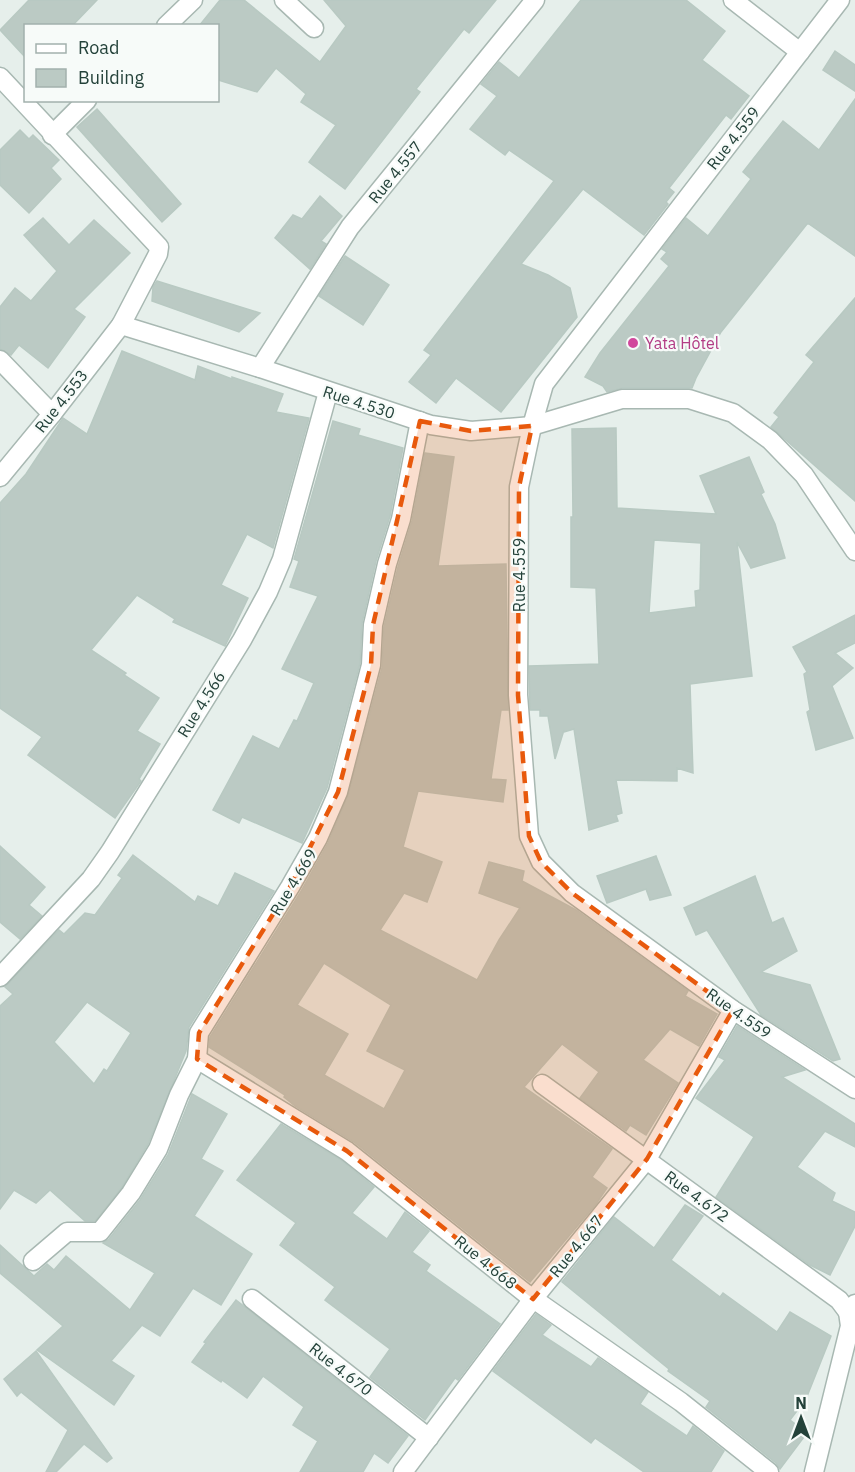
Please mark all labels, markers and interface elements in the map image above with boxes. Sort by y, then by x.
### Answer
legend [24,24,219,102]
text: Road [78,36,119,59]
text: Building [78,66,145,89]
street label: Rue 4.559 [702,102,764,174]
street label: Rue 4.557 [364,137,426,207]
place label: Yata Hôtel [645,333,719,353]
marker: Yata Hôtel [626,336,640,350]
street label: Rue 4.553 [30,365,92,437]
street label: Rue 4.530 [320,381,398,423]
street label: Rue 4.559 [509,538,529,612]
street label: Rue 4.566 [173,667,229,741]
street label: Rue 4.669 [265,845,321,919]
street label: Rue 4.559 [703,983,775,1043]
street label: Rue 4.672 [661,1166,733,1226]
street label: Rue 4.667 [545,1211,607,1281]
street label: Rue 4.668 [451,1231,521,1293]
street label: Rue 4.670 [305,1338,377,1400]
north arrow [771,1388,831,1448]
text: N [795,1393,807,1413]

